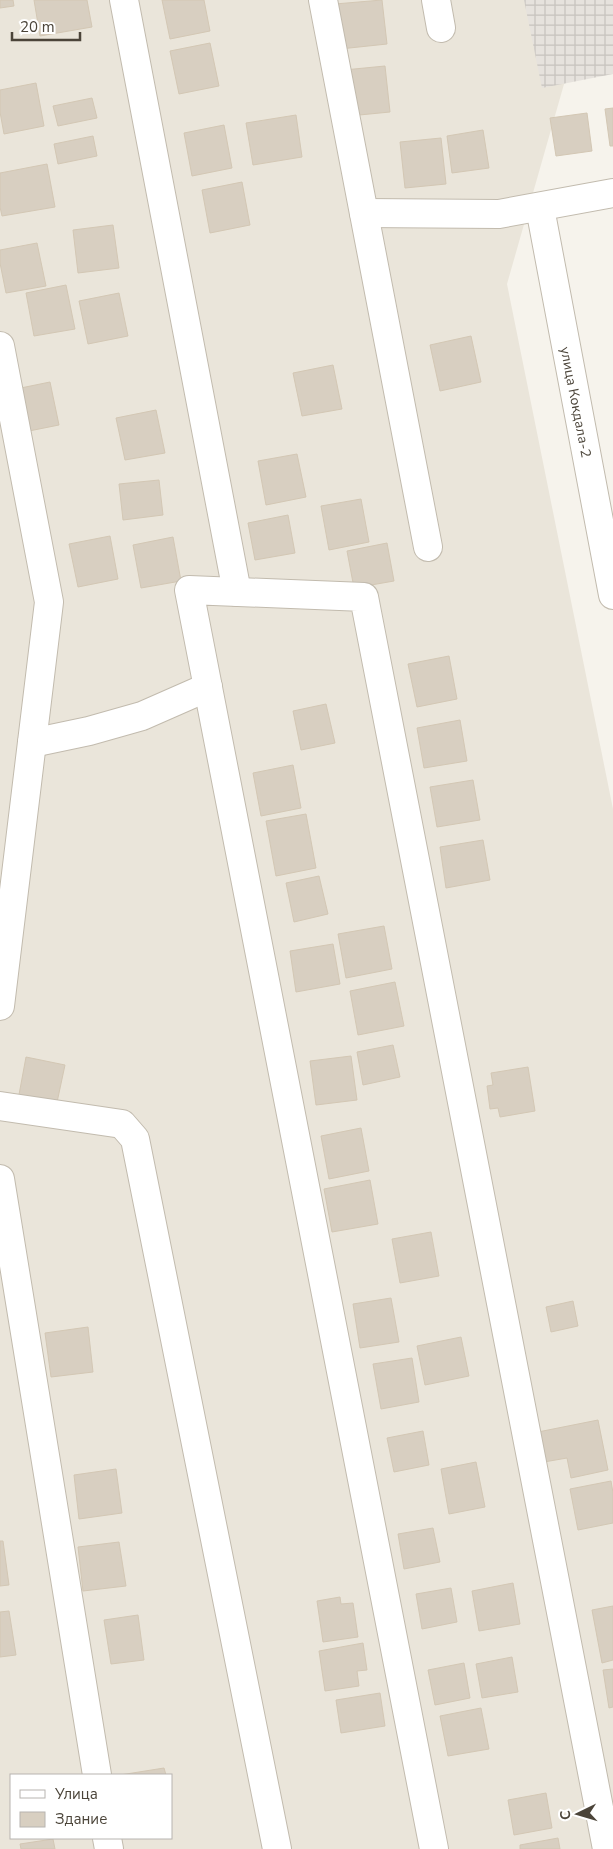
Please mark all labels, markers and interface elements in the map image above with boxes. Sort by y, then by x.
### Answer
scale bar [12,10,80,42]
text: 20 m [20,17,55,37]
street label: улица Кокдала-2 [555,345,596,459]
legend [10,1774,172,1839]
text: Улица [54,1784,98,1804]
north arrow [553,1789,603,1839]
text: Здание [55,1809,107,1829]
text: С [556,1809,575,1821]

